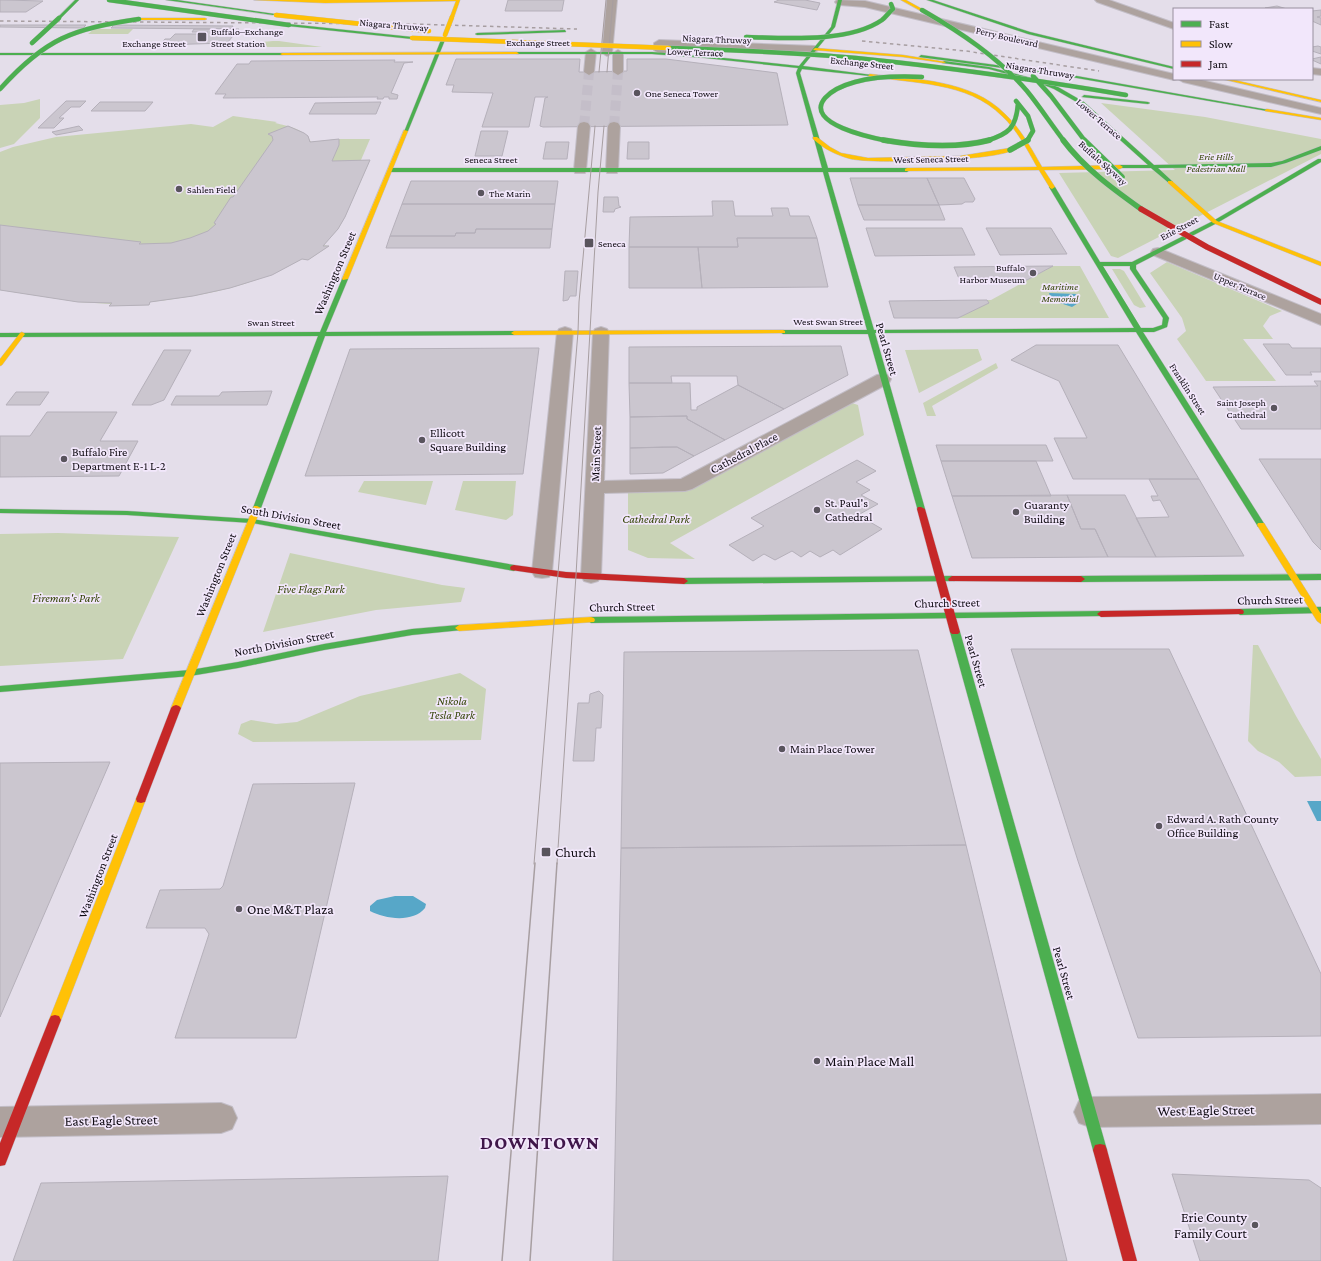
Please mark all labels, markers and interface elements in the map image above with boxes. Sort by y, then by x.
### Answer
legend [1173,8,1313,80]
street label: Niagara Thruway [359,17,429,34]
text: Fast [1209,17,1230,31]
street label: Perry Boulevard [975,25,1040,50]
place label: Buffalo–Exchange Street Station [211,26,284,49]
marker: Buffalo–Exchange Street Station [196,31,208,43]
street label: Niagara Thruway [682,32,752,46]
street label: Exchange Street [506,37,571,48]
text: Slow [1209,37,1233,51]
street label: Exchange Street [122,38,187,49]
street label: Lower Terrace [667,46,724,59]
street label: Exchange Street [830,54,895,72]
text: Jam [1208,57,1228,71]
street label: Niagara Thruway [1005,59,1075,81]
marker: One Seneca Tower [632,88,642,98]
place label: One Seneca Tower [645,88,718,99]
street label: Lower Terrace [1074,96,1124,142]
street label: Buffalo Skyway [1077,138,1130,188]
park label: Erie Hills Pedestrian Mall [1187,151,1246,174]
street label: West Seneca Street [893,153,969,165]
street label: Seneca Street [465,154,518,165]
marker: Sahlen Field [174,184,184,194]
place label: Sahlen Field [187,184,236,195]
marker: The Marin [476,188,486,198]
place label: The Marin [489,188,531,199]
street label: Erie Street [1158,213,1200,243]
street label: Washington Street [311,228,359,317]
marker: Seneca [583,237,595,249]
place label: Seneca [598,238,626,249]
place label: Buffalo Harbor Museum [960,262,1025,285]
marker: Buffalo Harbor Museum [1028,268,1038,278]
street label: Upper Terrace [1212,270,1269,302]
park label: Maritime Memorial [1040,281,1079,304]
street label: West Swan Street [793,316,863,327]
street label: Swan Street [247,317,295,328]
street label: Pearl Street [873,321,901,378]
street label: Franklin Street [1167,361,1209,417]
place label: Saint Joseph Cathedral [1217,397,1267,420]
marker: Saint Joseph Cathedral [1269,403,1279,413]
street label: Main Street [588,425,604,482]
place label: Ellicott Square Building [430,426,506,454]
street label: Cathedral Place [708,429,780,477]
marker: Ellicott Square Building [417,435,427,445]
place label: Buffalo Fire Department E-1 L-2 [72,445,166,473]
marker: Buffalo Fire Department E-1 L-2 [59,454,69,464]
place label: St. Paul's Cathedral [825,496,872,524]
place label: Guaranty Building [1024,498,1069,526]
street label: South Division Street [240,501,343,533]
marker: St. Paul's Cathedral [812,505,822,515]
marker: Guaranty Building [1011,507,1021,517]
park label: Cathedral Park [622,512,691,526]
street label: Washington Street [193,530,240,619]
park label: Five Flags Park [277,582,345,596]
park label: Fireman's Park [32,591,101,605]
street label: Church Street [1237,592,1304,608]
street label: Church Street [914,595,981,611]
street label: Church Street [589,599,656,615]
street label: North Division Street [233,626,336,660]
street label: Pearl Street [962,633,990,690]
park label: Nikola Tesla Park [429,694,476,722]
place label: Main Place Tower [790,742,876,756]
marker: Main Place Tower [777,744,787,754]
place label: Edward A. Rath County Office Building [1167,812,1279,840]
marker: Edward A. Rath County Office Building [1154,821,1164,831]
street label: Washington Street [75,831,121,920]
place label: Church [555,844,597,860]
marker: Church [540,846,552,858]
place label: One M&T Plaza [247,901,334,917]
marker: One M&T Plaza [234,904,244,914]
street label: Pearl Street [1050,945,1078,1002]
place label: Main Place Mall [825,1053,914,1069]
marker: Main Place Mall [812,1056,822,1066]
street label: West Eagle Street [1157,1101,1255,1119]
street label: East Eagle Street [64,1111,158,1129]
district label: DOWNTOWN [480,1132,600,1153]
place label: Erie County Family Court [1174,1209,1248,1241]
marker: Erie County Family Court [1250,1220,1260,1230]

